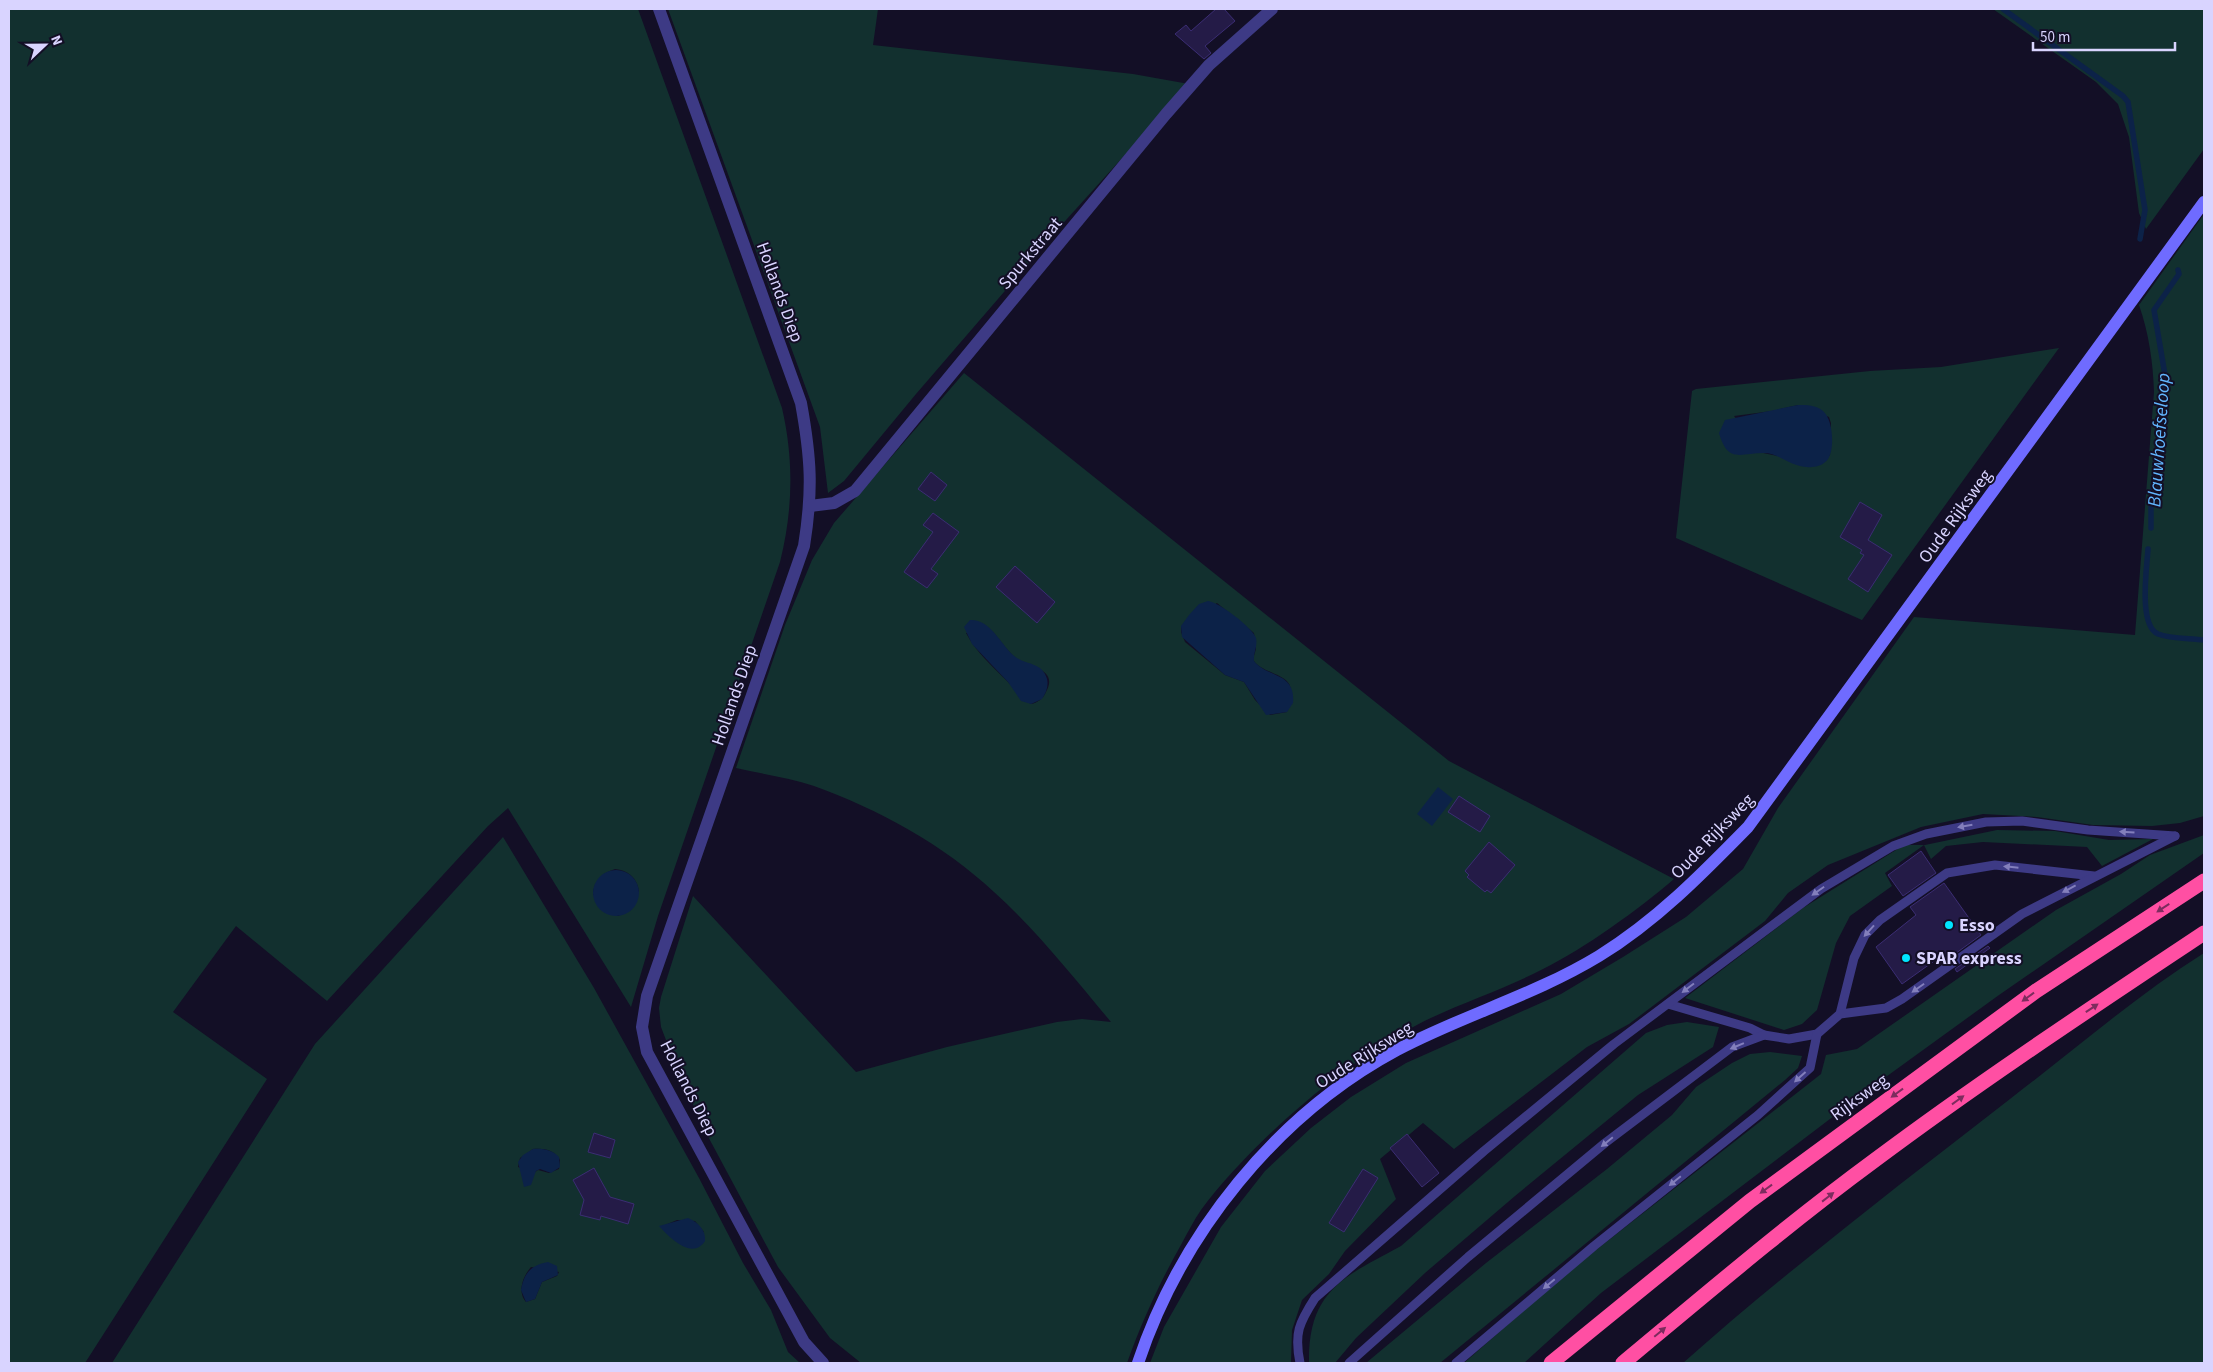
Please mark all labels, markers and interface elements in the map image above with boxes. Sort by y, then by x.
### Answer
north arrow [20,20,70,70]
scale bar [2033,20,2176,52]
text: 50 m [2040,27,2070,48]
text: N [45,32,67,49]
street label: Spurkstraat [993,212,1068,295]
street label: Hollands Diep [750,238,809,346]
water label: Blauwhoefseloop [2141,372,2178,508]
street label: Oude Rijksweg [1913,464,1998,568]
street label: Hollands Diep [706,641,763,749]
street label: Oude Rijksweg [1665,788,1760,885]
one-way arrow [1957,822,1973,830]
one-way arrow [2118,827,2134,835]
one-way arrow [2003,863,2019,871]
one-way arrow [2062,885,2076,893]
one-way arrow [1811,886,1825,896]
one-way arrow [2157,903,2170,912]
place label: Esso [1959,913,1995,938]
marker: Esso [1943,919,1955,931]
one-way arrow [1863,925,1875,937]
place label: SPAR express [1916,946,2022,971]
marker: SPAR express [1900,952,1912,964]
one-way arrow [1682,983,1695,994]
one-way arrow [1912,983,1925,993]
one-way arrow [2021,992,2035,1002]
one-way arrow [2085,1003,2098,1013]
street label: Oude Rijksweg [1311,1016,1418,1095]
street label: Hollands Diep [654,1036,724,1141]
one-way arrow [1730,1042,1744,1050]
street label: Rijksweg [1825,1068,1893,1127]
one-way arrow [1793,1072,1806,1083]
one-way arrow [1890,1088,1904,1098]
one-way arrow [1951,1095,1965,1105]
one-way arrow [1601,1137,1614,1148]
one-way arrow [1669,1176,1682,1187]
one-way arrow [1759,1184,1773,1194]
one-way arrow [1821,1192,1834,1203]
one-way arrow [1543,1279,1556,1290]
one-way arrow [1653,1327,1666,1338]

